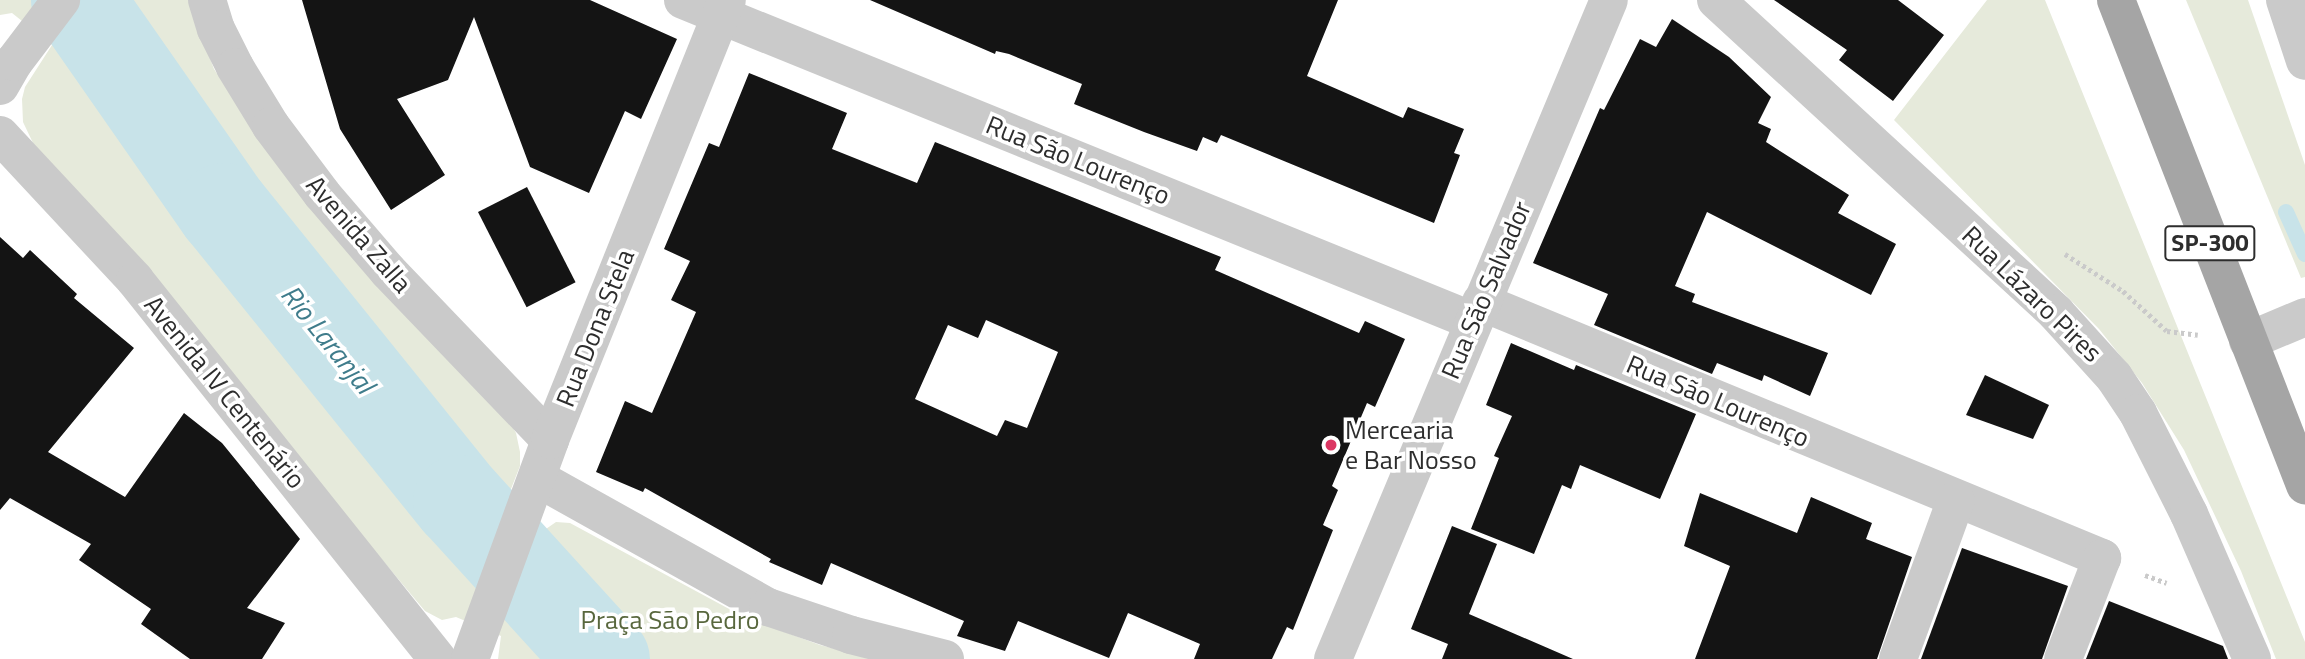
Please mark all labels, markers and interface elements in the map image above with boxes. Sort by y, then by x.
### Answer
street label: Rua São Lourenço [981,109,1175,211]
street label: Avenida Zalla [300,169,418,299]
street label: Rua São Salvador [1435,196,1537,384]
street label: Rua Lázaro Pires [1956,220,2108,368]
road number: SP-300 [2163,223,2257,264]
street label: Rua Dona Stela [549,245,641,411]
water label: Rio Laranjal [274,278,382,400]
street label: Avenida IV Centenário [138,290,312,494]
street label: Rua São Lourenço [1622,348,1814,454]
place label: Mercearia e Bar Nosso [1345,414,1477,476]
marker: Mercearia e Bar Nosso [1323,437,1339,453]
park label: Praça São Pedro [581,604,759,636]

